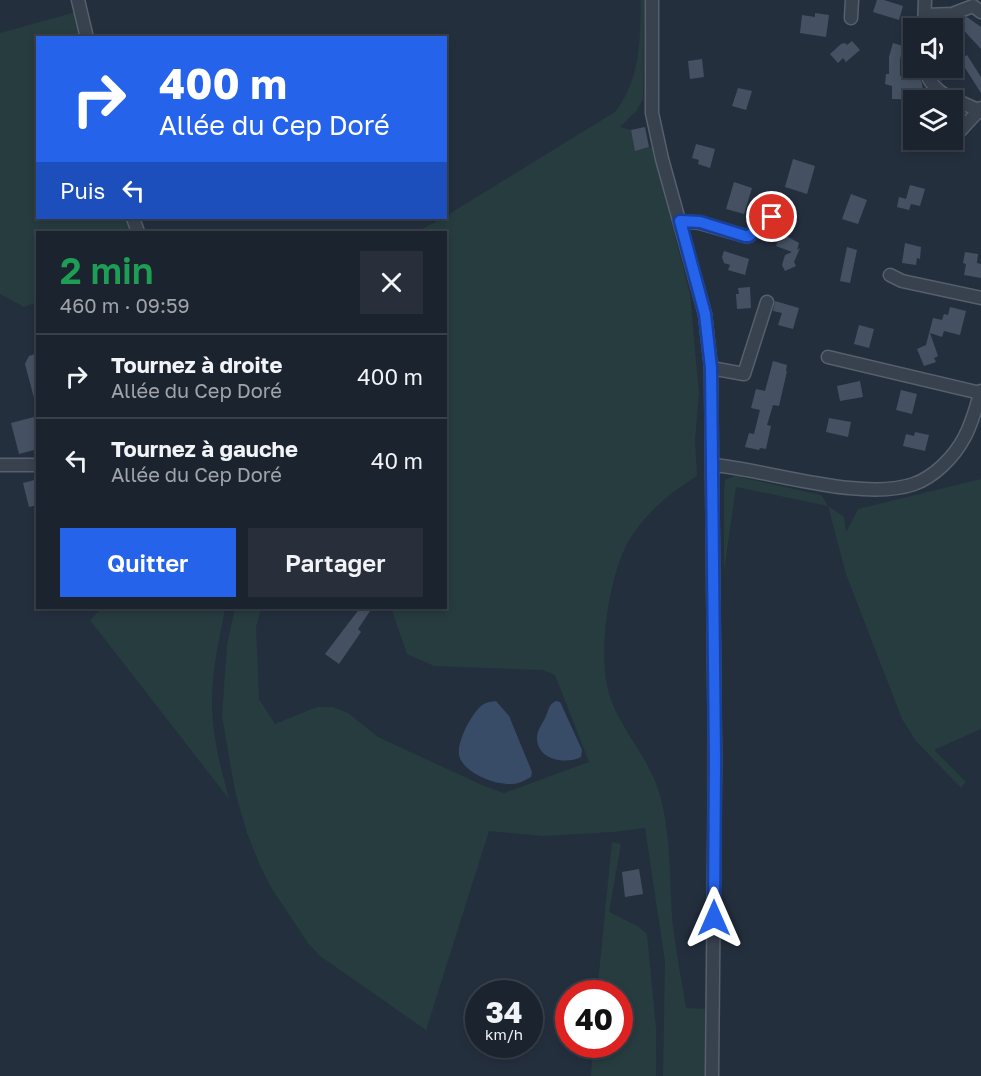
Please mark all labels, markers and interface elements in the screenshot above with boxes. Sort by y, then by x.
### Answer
map controls [903,18,963,150]
button: sound [903,18,963,78]
text: 400 m [159,58,287,108]
icon: right [60,60,138,138]
button: layers [903,90,963,150]
text: Allée du Cep Doré [159,109,390,141]
icon: left [117,174,150,207]
text: Puis [60,177,105,204]
pin [746,191,797,242]
icon: arrive [755,200,788,233]
text: 2 min [60,249,154,292]
button: close [360,251,423,314]
text: 460 m · 09:59 [60,293,190,317]
text: Tournez à droite [111,351,282,378]
icon: right [60,360,93,393]
text: 400 m [357,363,423,390]
text: Allée du Cep Doré [111,378,282,402]
text: Tournez à gauche [111,435,298,462]
icon: left [60,444,93,477]
text: 40 m [371,447,423,474]
text: Allée du Cep Doré [111,462,282,486]
button: Quitter [60,528,236,597]
button: Partager [248,528,423,597]
position arrow [682,886,746,950]
speed limit sign: 40 [555,980,633,1058]
text: 34 [485,994,523,1030]
text: km/h [485,1025,523,1043]

